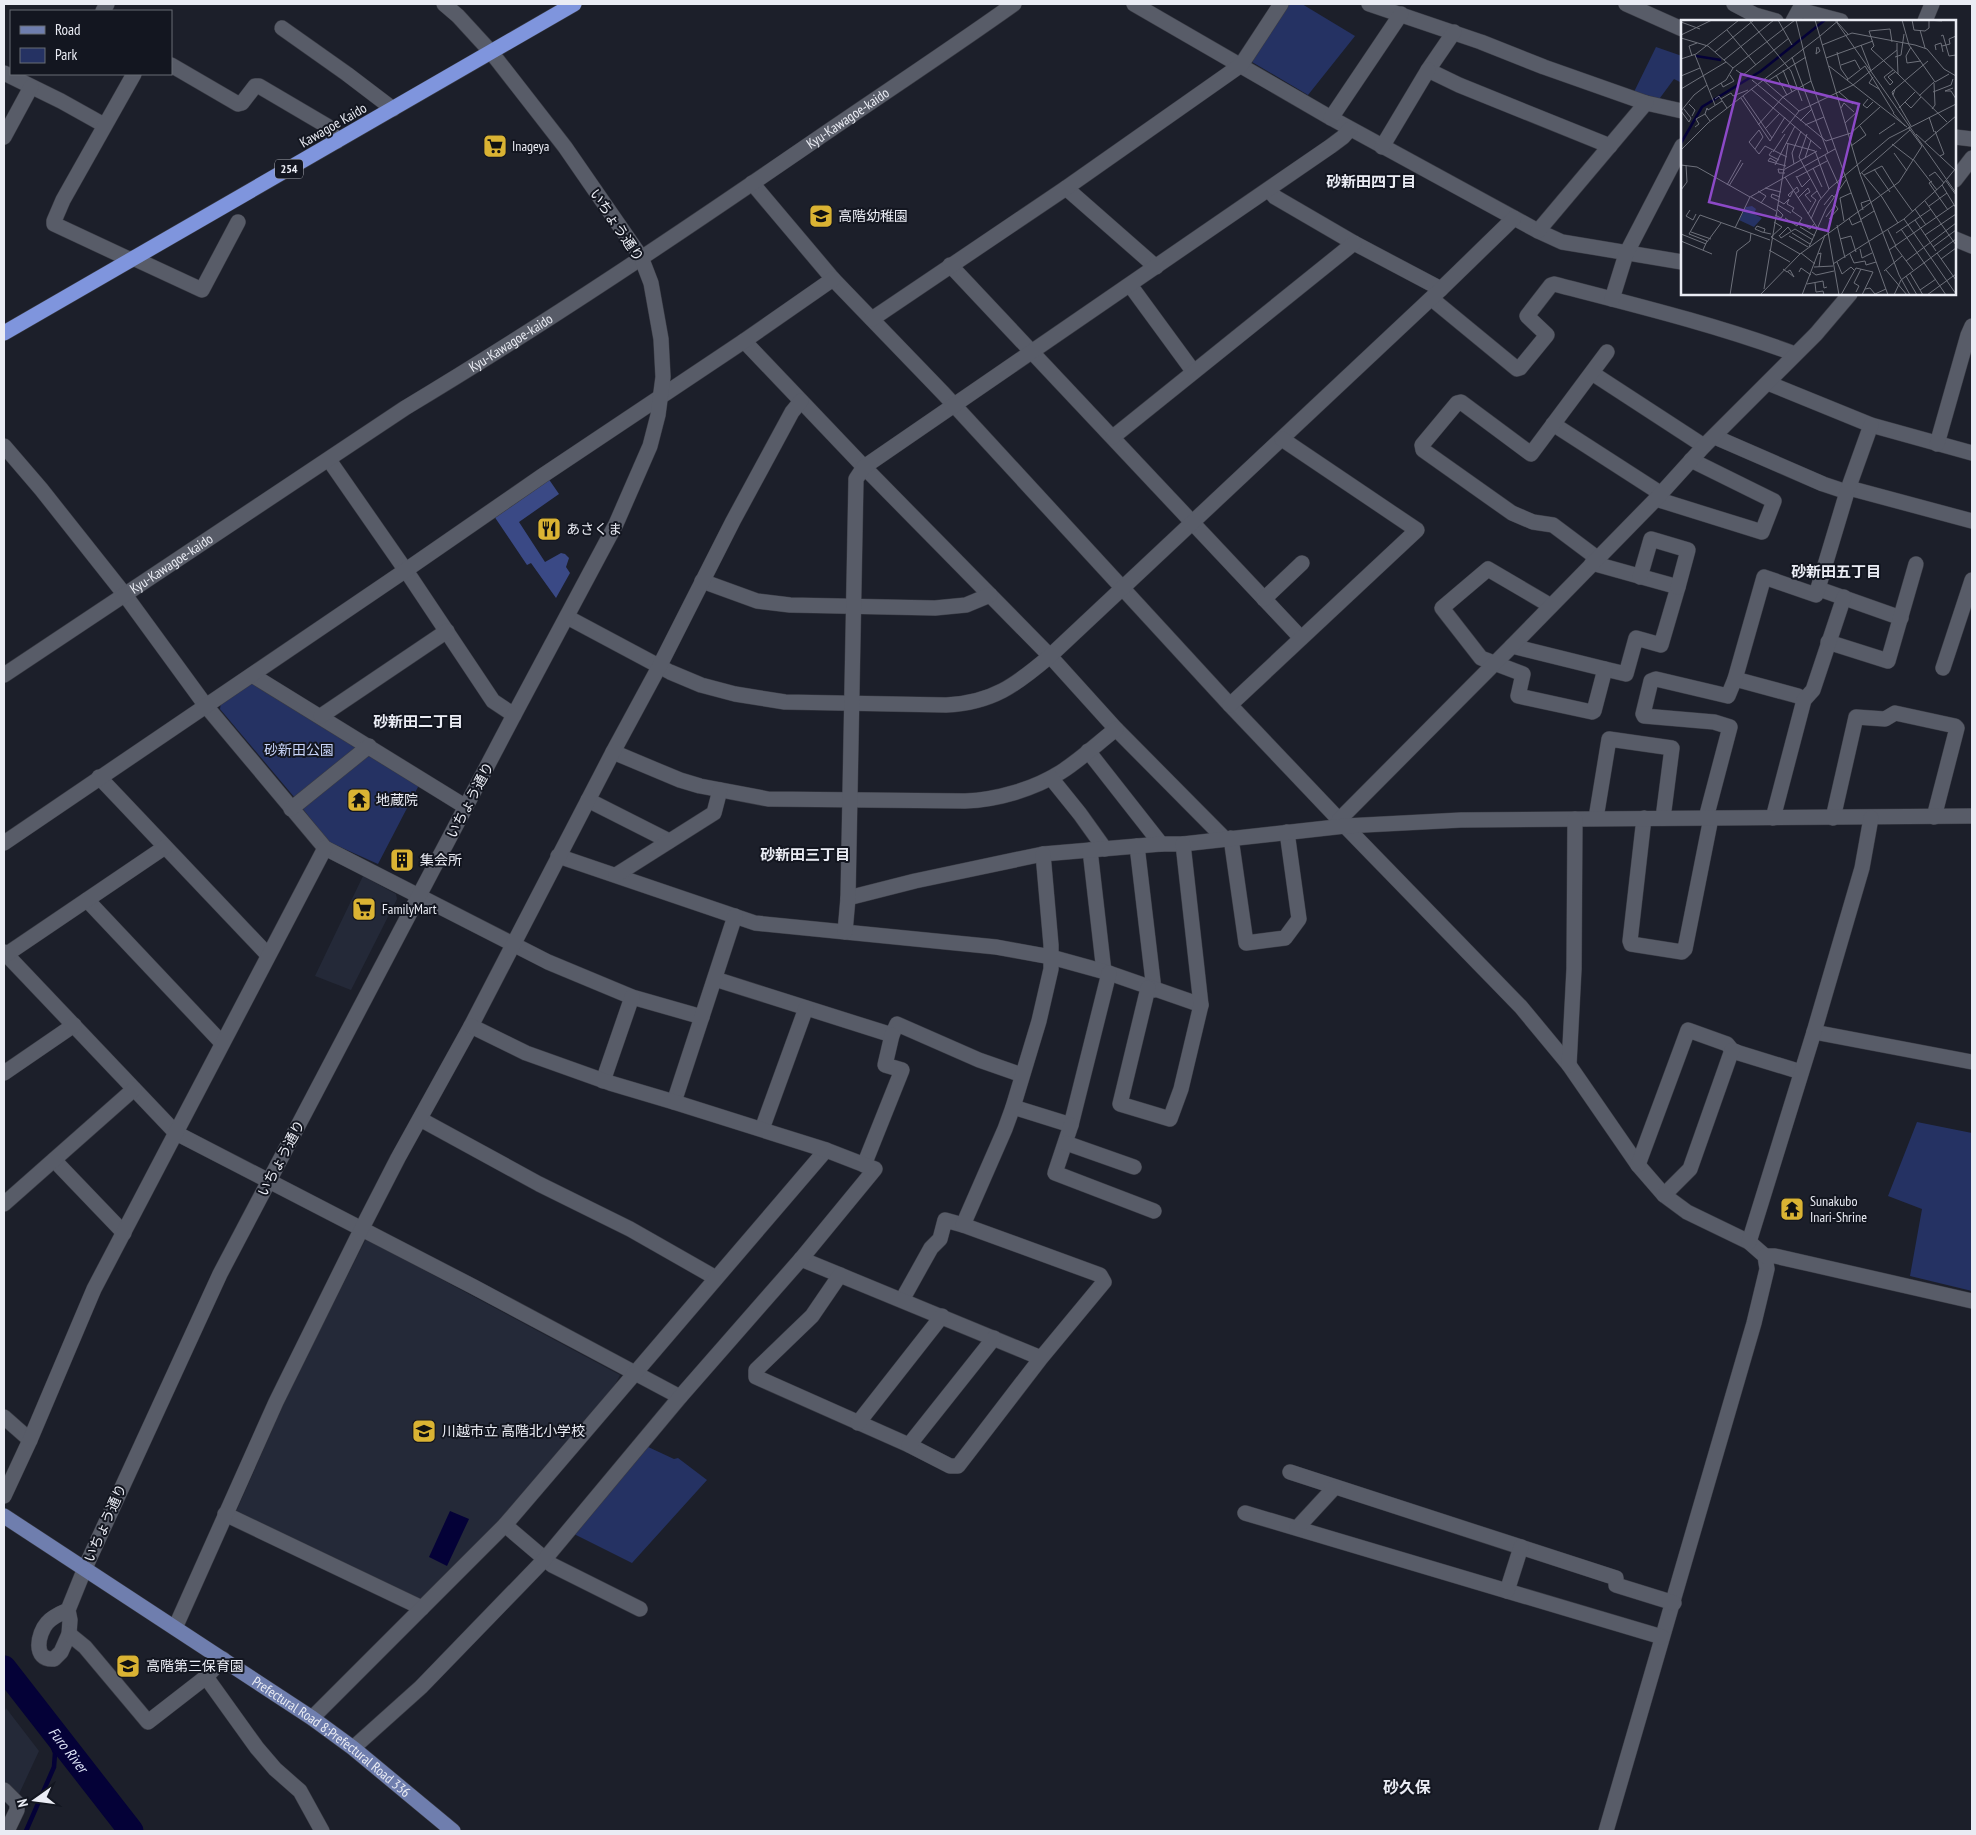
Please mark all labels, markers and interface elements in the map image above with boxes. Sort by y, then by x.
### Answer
legend [10,10,172,75]
text: Road [55,20,81,39]
inset map [1681,20,1956,295]
text: Park [55,45,77,64]
street label: Kyu-Kawagoe-kaido [803,84,893,153]
street label: Kawagoe Kaido [296,99,370,151]
supermarket icon: Inageya [482,133,508,159]
place label: Inageya [512,137,549,155]
road number: 254 [275,160,303,178]
district label: 砂新田四丁目 [1326,172,1416,191]
street label: いちょう通り [586,185,648,265]
school or university icon: 高階幼稚園 [808,203,834,229]
place label: 高階幼稚園 [838,207,908,225]
street label: Kyu-Kawagoe-kaido [465,309,556,376]
restaurant icon: あさくま [536,516,562,542]
place label: あさくま [566,520,622,538]
street label: Kyu-Kawagoe-kaido [126,529,216,598]
district label: 砂新田五丁目 [1791,562,1881,581]
district label: 砂新田二丁目 [373,712,463,731]
park label: 砂新田公園 [264,741,334,759]
street label: いちょう通り [442,759,498,841]
temple icon: 地蔵院 [346,787,372,813]
place label: 地蔵院 [376,791,418,809]
district label: 砂新田三丁目 [760,845,850,864]
building icon: 集会所 [389,847,415,873]
place label: 集会所 [420,851,462,869]
supermarket icon: FamilyMart [351,896,377,922]
place label: FamilyMart [382,900,437,918]
street label: いちょう通り [253,1117,309,1199]
place label: Sunakubo Inari-Shrine [1810,1192,1867,1226]
temple icon: Sunakubo Inari-Shrine [1779,1196,1805,1222]
school or university icon: 川越市立 高階北小学校 [411,1418,437,1444]
place label: 川越市立 高階北小学校 [442,1422,585,1440]
street label: いちょう通り [80,1481,130,1565]
school or university icon: 高階第三保育園 [115,1653,141,1679]
place label: 高階第三保育園 [146,1657,244,1675]
street label: Prefectural Road 8;Prefectural Road 336 [249,1672,414,1801]
water label: Furo River [44,1723,93,1778]
north arrow [10,1775,60,1825]
district label: 砂久保 [1383,1777,1431,1797]
text: N [13,1797,32,1809]

